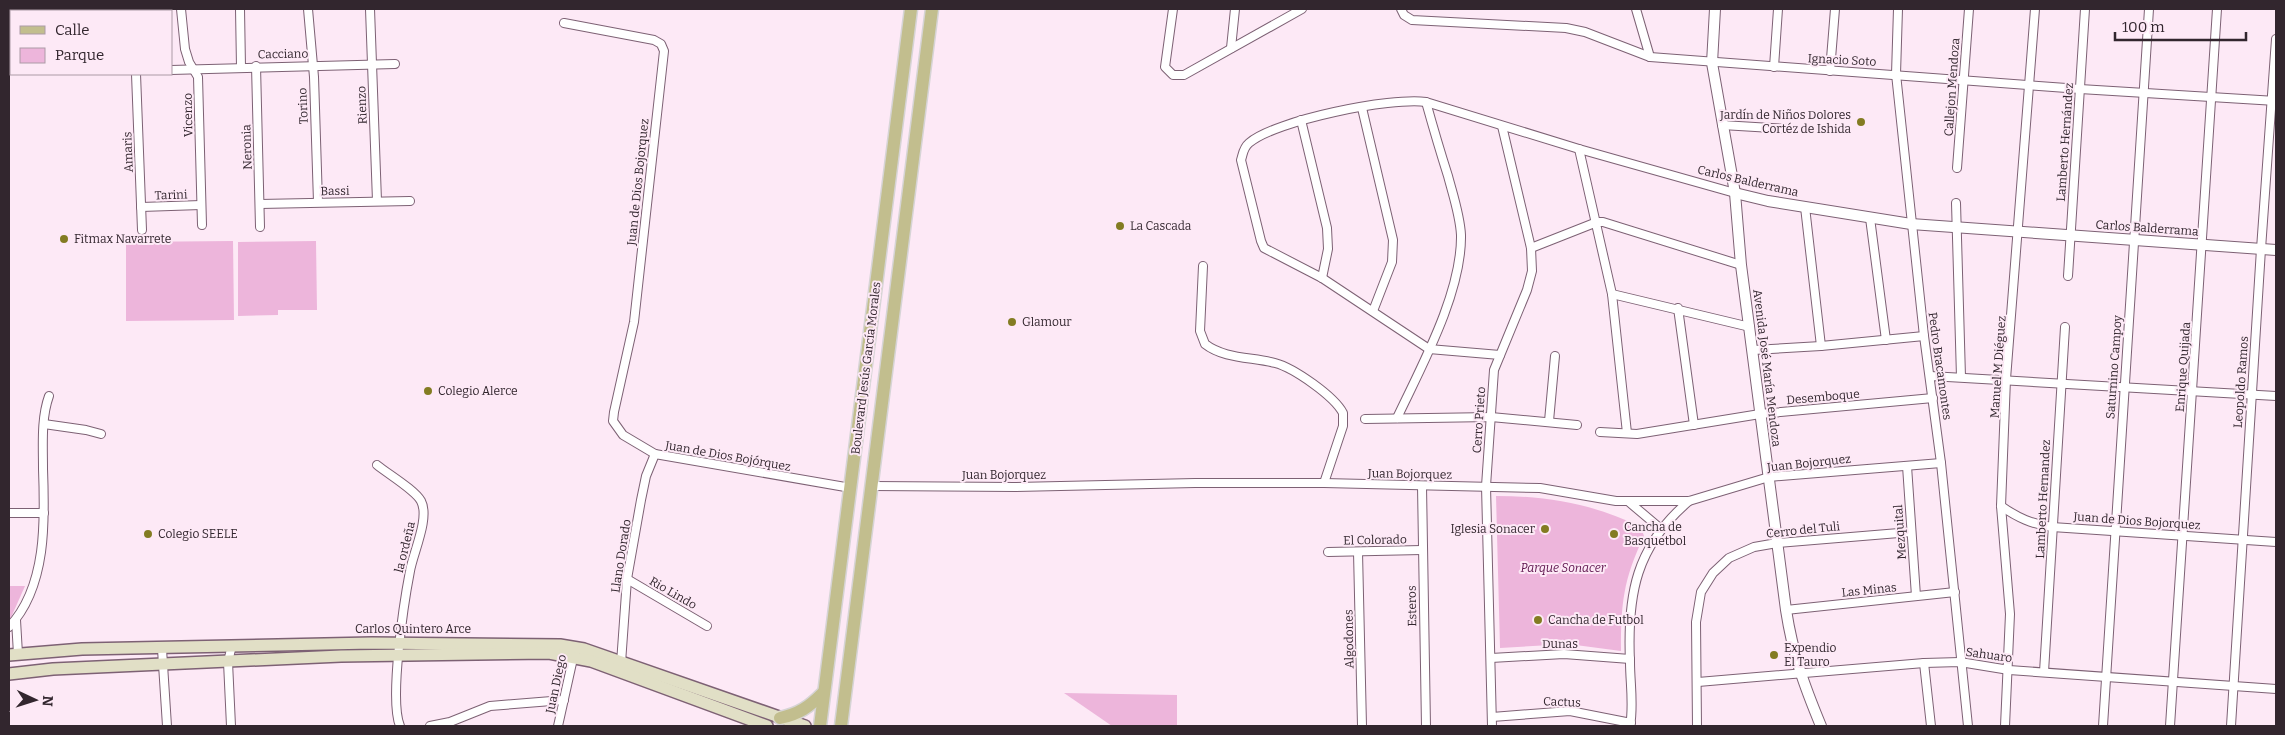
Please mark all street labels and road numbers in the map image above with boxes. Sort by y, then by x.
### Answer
street label: Callejon Mendoza [1942,37,1962,137]
street label: Cacciano [258,47,308,61]
street label: Ignacio Soto [1807,51,1877,69]
street label: Lamberto Hernández [2054,82,2076,202]
street label: Rienzo [354,86,370,124]
street label: Torino [295,87,311,125]
street label: Vicenzo [181,93,195,137]
street label: Juan de Dios Bojorquez [624,118,652,247]
street label: Neronia [239,124,255,170]
street label: Amaris [120,131,136,173]
street label: Carlos Balderrama [1696,163,1800,200]
street label: Bassi [320,184,350,198]
street label: Tarini [154,187,188,203]
street label: Carlos Balderrama [2095,217,2200,239]
street label: Boulevard Jesús García Morales [848,281,884,455]
street label: Avenida José María Mendoza [1750,288,1784,448]
street label: Pedro Bracamontes [1925,311,1955,421]
street label: Saturnino Campoy [2103,314,2125,419]
street label: Manuel M Diéguez [1987,315,2009,419]
street label: Enrique Quijada [2173,321,2193,413]
street label: Leopoldo Ramos [2231,335,2251,428]
street label: Cerro Prieto [1470,386,1488,454]
street label: Desemboque [1786,387,1860,407]
street label: Juan de Dios Bojórquez [663,438,792,474]
street label: Lamberto Hernandez [2033,439,2053,559]
street label: Juan Bojorquez [1765,452,1852,474]
street label: Juan Bojorquez [1367,466,1452,482]
street label: Juan Bojorquez [961,468,1046,482]
street label: Mezquital [1891,504,1909,560]
street label: Juan de Dios Bojorquez [2072,510,2201,532]
street label: Llano Dorado [608,518,634,594]
street label: Cerro del Tuli [1765,519,1841,541]
street label: la ordeña [392,520,418,574]
street label: El Colorado [1343,532,1407,548]
street label: Rio Lindo [647,574,699,612]
street label: Las Minas [1841,580,1898,600]
street label: Esteros [1405,585,1419,627]
street label: Algodones [1341,609,1357,669]
street label: Carlos Quintero Arce [355,622,471,636]
street label: Dunas [1542,637,1578,651]
street label: Sahuaro [1965,645,2013,665]
street label: Juan Diego [543,653,569,716]
street label: Cactus [1543,694,1581,710]

